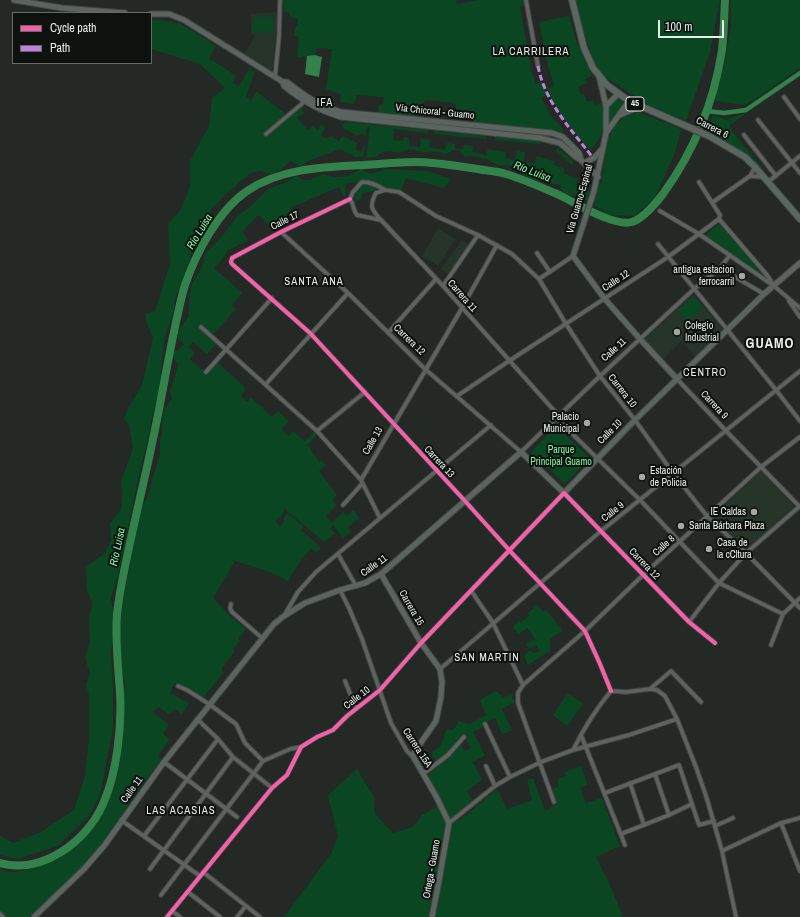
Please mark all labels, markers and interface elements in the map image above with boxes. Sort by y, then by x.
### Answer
legend [12,12,152,64]
scale bar [660,12,726,38]
text: 100 m [665,19,692,35]
text: Cycle path [50,20,97,36]
text: Path [50,40,70,56]
district label: LA CARRILERA [492,45,570,59]
district label: IFA [317,96,333,110]
road number: 45 [626,97,644,111]
street label: Vía Chicoral - Guamo [395,102,475,122]
street label: Carrera 6 [694,115,730,141]
water label: Río Luisa [512,159,552,185]
street label: Vía Guamo-Espinal [564,163,596,235]
street label: Calle 17 [269,209,301,233]
water label: Río Luisa [184,212,216,252]
place label: antigua estacion ferrocarril [673,264,734,288]
street label: Calle 12 [600,268,632,294]
marker: antigua estacion ferrocarril [737,271,747,281]
district label: SANTA ANA [284,275,344,289]
street label: Carrera 11 [445,278,479,314]
place label: Colegio Industrial [685,320,719,344]
street label: Carrera 12 [391,322,427,358]
marker: Colegio Industrial [672,327,682,337]
street label: Calle 11 [599,336,629,364]
district label: GUAMO [745,336,795,352]
district label: CENTRO [683,366,727,380]
street label: Carrera 10 [605,372,639,410]
street label: Carrera 9 [698,388,730,422]
place label: Palacio Municipal [543,411,579,434]
street label: Calle 10 [595,417,625,447]
marker: Palacio Municipal [582,418,592,428]
street label: Calle 13 [360,425,386,457]
street label: Carrera 13 [421,444,457,480]
park label: Parque Principal Guamo [530,444,592,468]
place label: Estación de Policia [650,465,686,488]
marker: Estación de Policia [637,472,647,482]
street label: Calle 9 [599,499,627,525]
place label: IE Caldas [710,506,746,518]
marker: IE Caldas [749,507,759,517]
place label: Santa Bárbara Plaza [689,520,765,532]
marker: Santa Bárbara Plaza [676,521,686,531]
water label: Río Luisa [108,527,128,567]
street label: Calle 8 [651,533,677,559]
place label: Casa de la cCltura [717,537,752,560]
marker: Casa de la cCltura [704,544,714,554]
street label: Carrera 12 [626,546,662,582]
street label: Calle 11 [358,553,390,579]
street label: Carrera 15 [396,588,426,628]
district label: SAN MARTIN [454,651,520,665]
street label: Calle 10 [341,684,373,712]
street label: Carrera 15A [400,726,434,770]
street label: Calle 11 [118,775,146,805]
district label: LAS ACASIAS [146,804,216,818]
street label: Ortega - Guamo [421,839,443,899]

